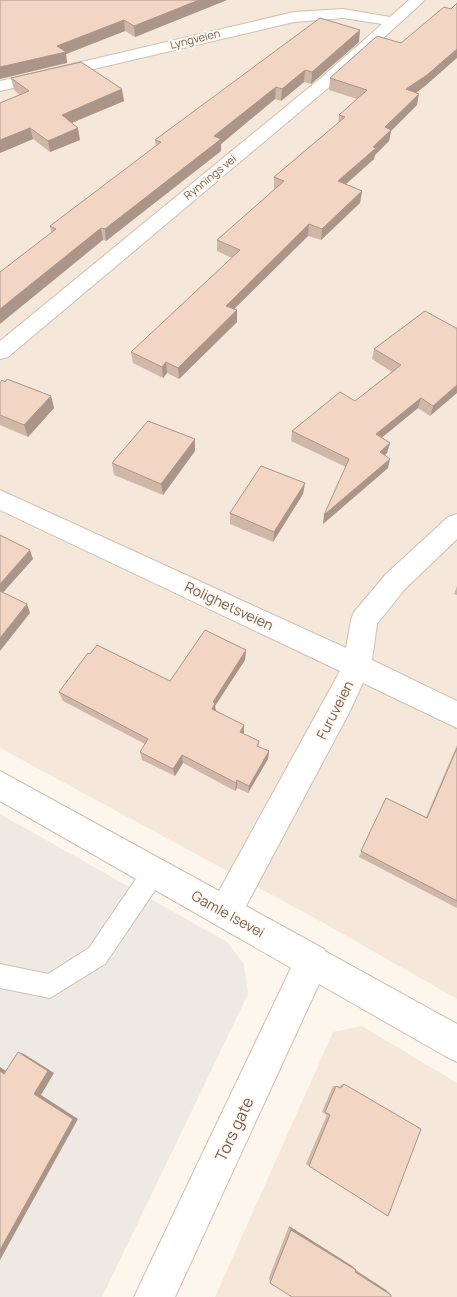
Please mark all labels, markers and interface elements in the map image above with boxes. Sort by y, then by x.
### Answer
street label: Lyngveien [168,25,221,52]
street label: Rynnings vei [180,151,239,203]
street label: Rolighetsveien [182,577,277,634]
street label: Furuveien [312,677,357,742]
street label: Gamle Isevei [188,886,268,941]
street label: Tors gate [210,1093,258,1165]

